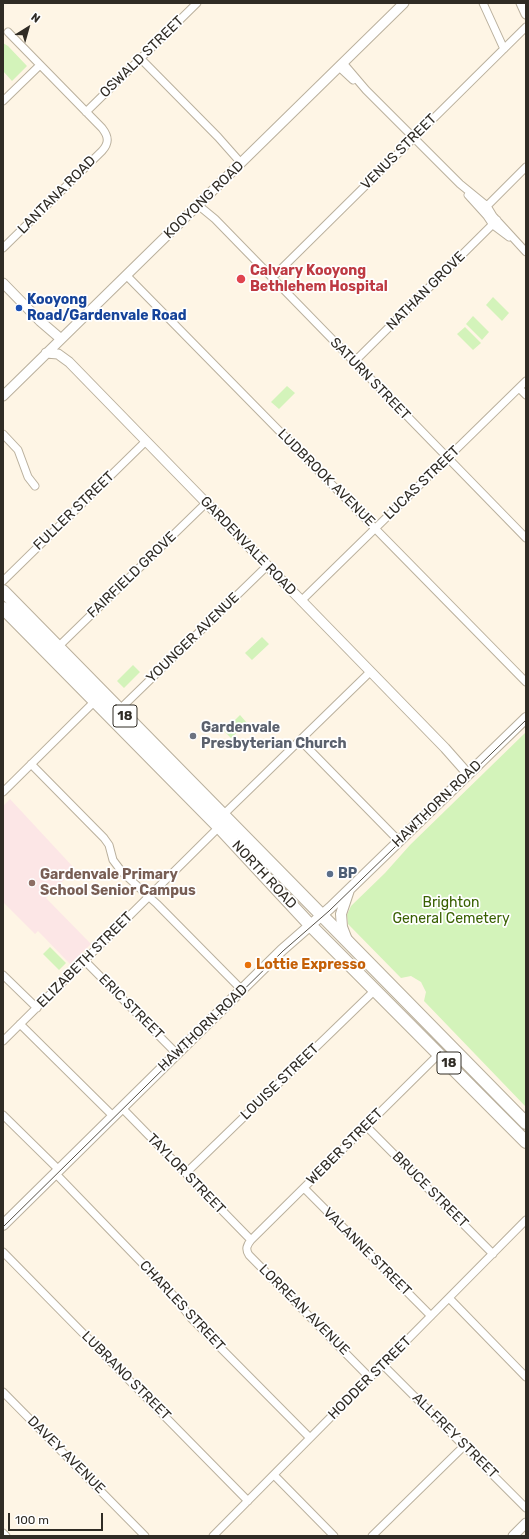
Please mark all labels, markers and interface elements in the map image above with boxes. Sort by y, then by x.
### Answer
north arrow [8,8,48,48]
text: N [28,10,43,26]
street label: OSWALD STREET [97,13,187,101]
street label: VENUS STREET [358,111,440,193]
street label: LANTANA ROAD [14,152,100,238]
street label: KOOYONG ROAD [160,158,248,242]
street label: NATHAN GROVE [383,248,469,334]
place label: Calvary Kooyong Bethlehem Hospital [250,263,388,296]
marker: Calvary Kooyong Bethlehem Hospital [235,273,247,285]
place label: Kooyong Road/Gardenvale Road [27,292,187,324]
marker: Kooyong Road/Gardenvale Road [14,303,24,313]
street label: SATURN STREET [326,334,414,424]
street label: LUDBROOK AVENUE [274,426,378,530]
street label: LUCAS STREET [381,443,463,523]
street label: FULLER STREET [30,468,118,554]
street label: GARDENVALE ROAD [196,493,300,599]
street label: FAIRFIELD GROVE [84,528,180,622]
street label: YOUNGER AVENUE [143,589,243,687]
road number: 18 [113,705,137,727]
place label: Gardenvale Presbyterian Church [201,720,347,752]
marker: Gardenvale Presbyterian Church [188,731,198,741]
street label: HAWTHORN ROAD [389,757,485,851]
street label: NORTH ROAD [228,837,300,913]
place label: BP [338,866,357,882]
place label: Gardenvale Primary School Senior Campus [40,867,196,900]
marker: BP [325,869,335,879]
marker: Gardenvale Primary School Senior Campus [27,878,37,888]
park label: Brighton General Cemetery [392,895,510,928]
street label: ELIZABETH STREET [34,909,136,1011]
place label: Lottie Expresso [256,957,366,973]
marker: Lottie Expresso [243,960,253,970]
street label: ERIC STREET [95,971,167,1043]
street label: HAWTHORN ROAD [155,981,251,1075]
street label: LOUISE STREET [237,1040,323,1124]
road number: 18 [437,1052,461,1074]
street label: WEBER STREET [303,1105,387,1189]
street label: TAYLOR STREET [143,1130,229,1218]
street label: BRUCE STREET [389,1149,471,1231]
street label: VALANNE STREET [320,1205,414,1299]
street label: CHARLES STREET [136,1257,228,1355]
street label: LORREAN AVENUE [255,1261,353,1359]
street label: LUBRANO STREET [78,1328,174,1424]
street label: HODDER STREET [325,1333,415,1423]
street label: ALLFREY STREET [409,1390,501,1482]
street label: DAVEY AVENUE [24,1413,108,1497]
scale bar [10,1505,105,1531]
text: 100 m [15,1513,49,1527]

